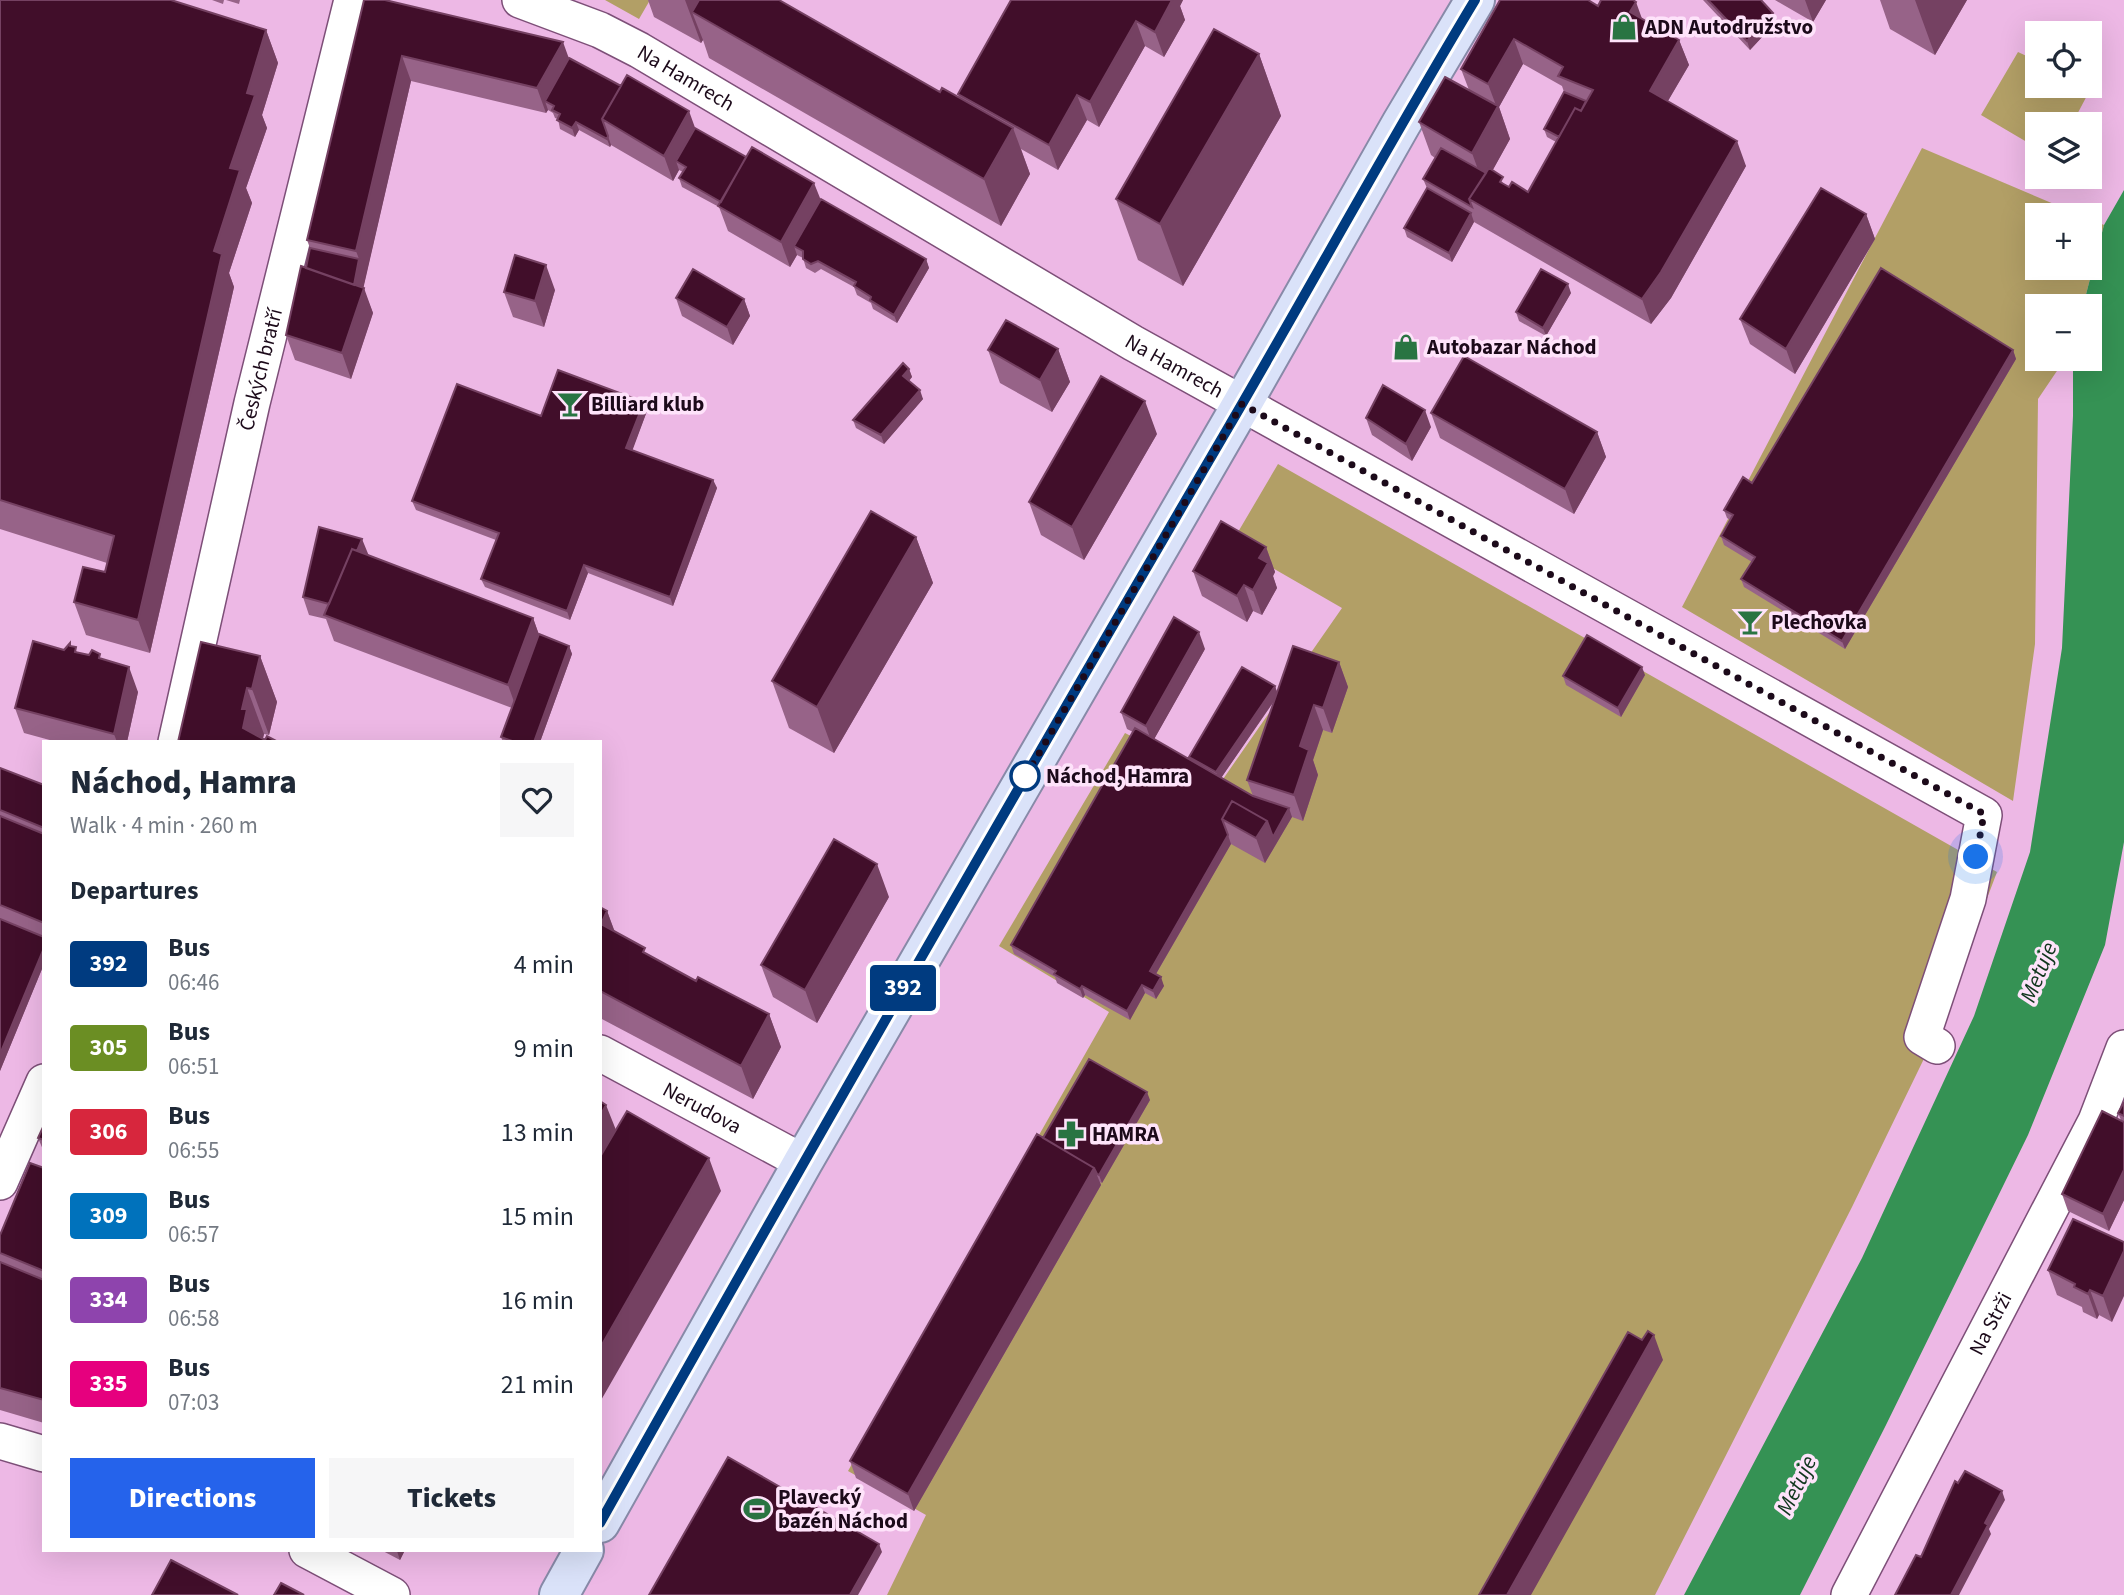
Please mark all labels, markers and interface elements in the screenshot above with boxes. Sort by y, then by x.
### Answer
shop icon: ADN Autodružstvo [1609,12,1639,42]
place label: ADN Autodružstvo [1644,12,1813,42]
map controls [2025,21,2102,371]
button: locate [2025,21,2102,98]
street label: Na Hamrech [632,37,740,119]
button: layers [2025,112,2102,189]
button: + [2025,203,2102,280]
button: − [2025,294,2102,371]
street label: Českých bratří [231,304,290,433]
street label: Na Hamrech [1119,327,1229,405]
shop icon: Autobazar Náchod [1391,332,1421,362]
place label: Autobazar Náchod [1426,332,1597,362]
bar icon: Billiard klub [555,389,585,419]
place label: Billiard klub [591,389,704,419]
bar icon: Plechovka [1735,607,1765,637]
place label: Plechovka [1771,607,1867,637]
text: Náchod, Hamra [70,759,297,806]
marker: Náchod, Hamra [1010,761,1040,791]
place label: Náchod, Hamra [1046,761,1189,791]
button: heart [500,763,574,837]
text: Walk · 4 min · 260 m [70,809,258,842]
your location [1958,839,1993,874]
text: Departures [70,872,198,909]
text: Bus [168,929,210,966]
water label: Metuje [2011,937,2065,1007]
text: 392 [89,946,128,981]
text: 4 min [514,946,574,983]
line badge: 392 [863,965,943,1011]
text: 06:46 [168,966,219,999]
text: 392 [884,970,922,1005]
text: Bus [168,1013,210,1050]
text: 305 [89,1030,128,1065]
text: 9 min [514,1030,574,1067]
text: 06:51 [168,1050,219,1083]
street label: Nerudova [657,1074,747,1141]
text: Bus [168,1097,210,1134]
text: 306 [89,1114,128,1149]
text: 13 min [501,1114,574,1151]
pharmacy icon: HAMRA [1056,1119,1086,1149]
place label: HAMRA [1092,1119,1160,1149]
text: 06:55 [168,1134,219,1167]
text: Bus [168,1181,210,1218]
text: 309 [89,1198,128,1233]
text: 15 min [501,1198,574,1235]
text: 06:57 [168,1218,219,1251]
text: Bus [168,1265,210,1302]
text: 334 [89,1282,128,1317]
text: 16 min [501,1282,574,1319]
street label: Na Strži [1961,1287,2019,1361]
text: 06:58 [168,1302,219,1335]
text: Bus [168,1349,210,1386]
text: 335 [89,1366,128,1401]
text: 21 min [501,1366,574,1403]
text: 07:03 [168,1386,219,1419]
water label: Metuje [1768,1450,1825,1521]
button: Directions [70,1458,315,1538]
button: Tickets [329,1458,574,1538]
place label: Plavecký bazén Náchod [778,1482,908,1536]
sports icon: Plavecký bazén Náchod [742,1494,772,1524]

